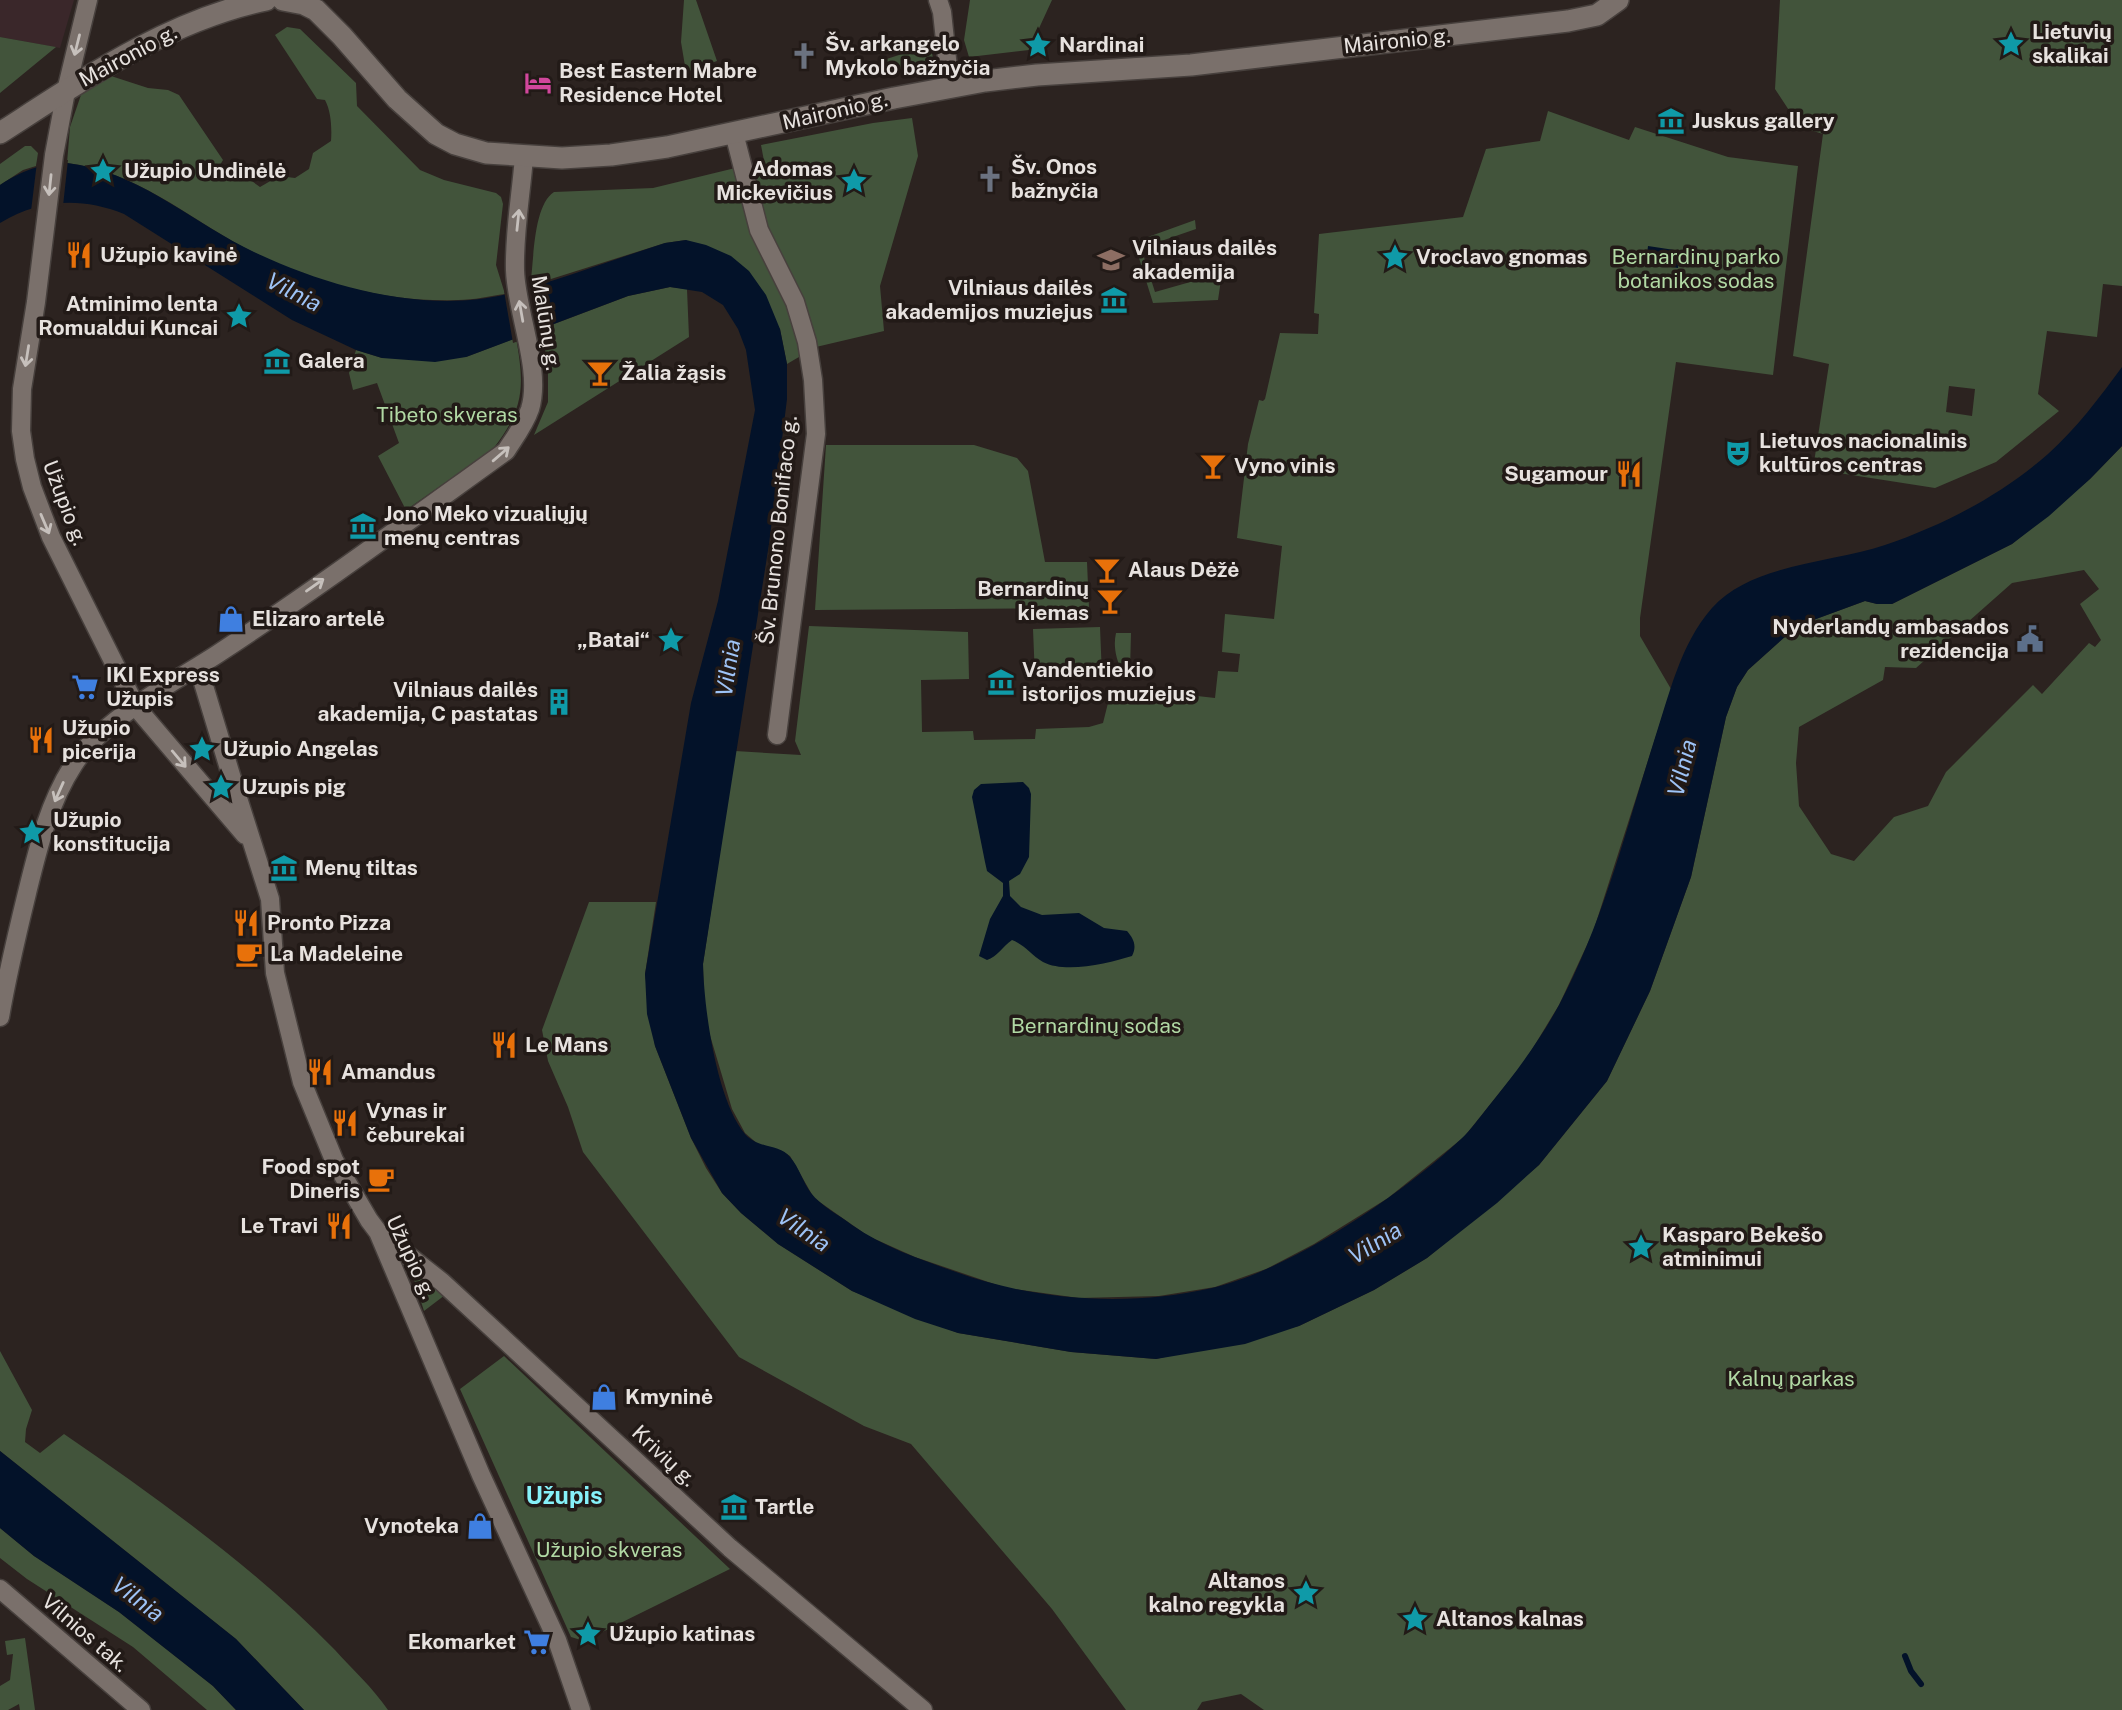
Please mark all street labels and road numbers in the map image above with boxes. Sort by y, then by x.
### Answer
street label: Maironio g. [75,19,181,92]
street label: Maironio g. [1342,22,1452,59]
street label: Maironio g. [780,86,890,135]
street label: Malūnų g. [527,274,566,372]
street label: Šv. Brunono Bonifaco g. [753,414,802,646]
street label: Užupio g. [38,457,93,549]
street label: Užupio g. [381,1211,442,1303]
street label: Krivių g. [627,1420,702,1492]
street label: Vilnios tak. [37,1588,134,1677]

